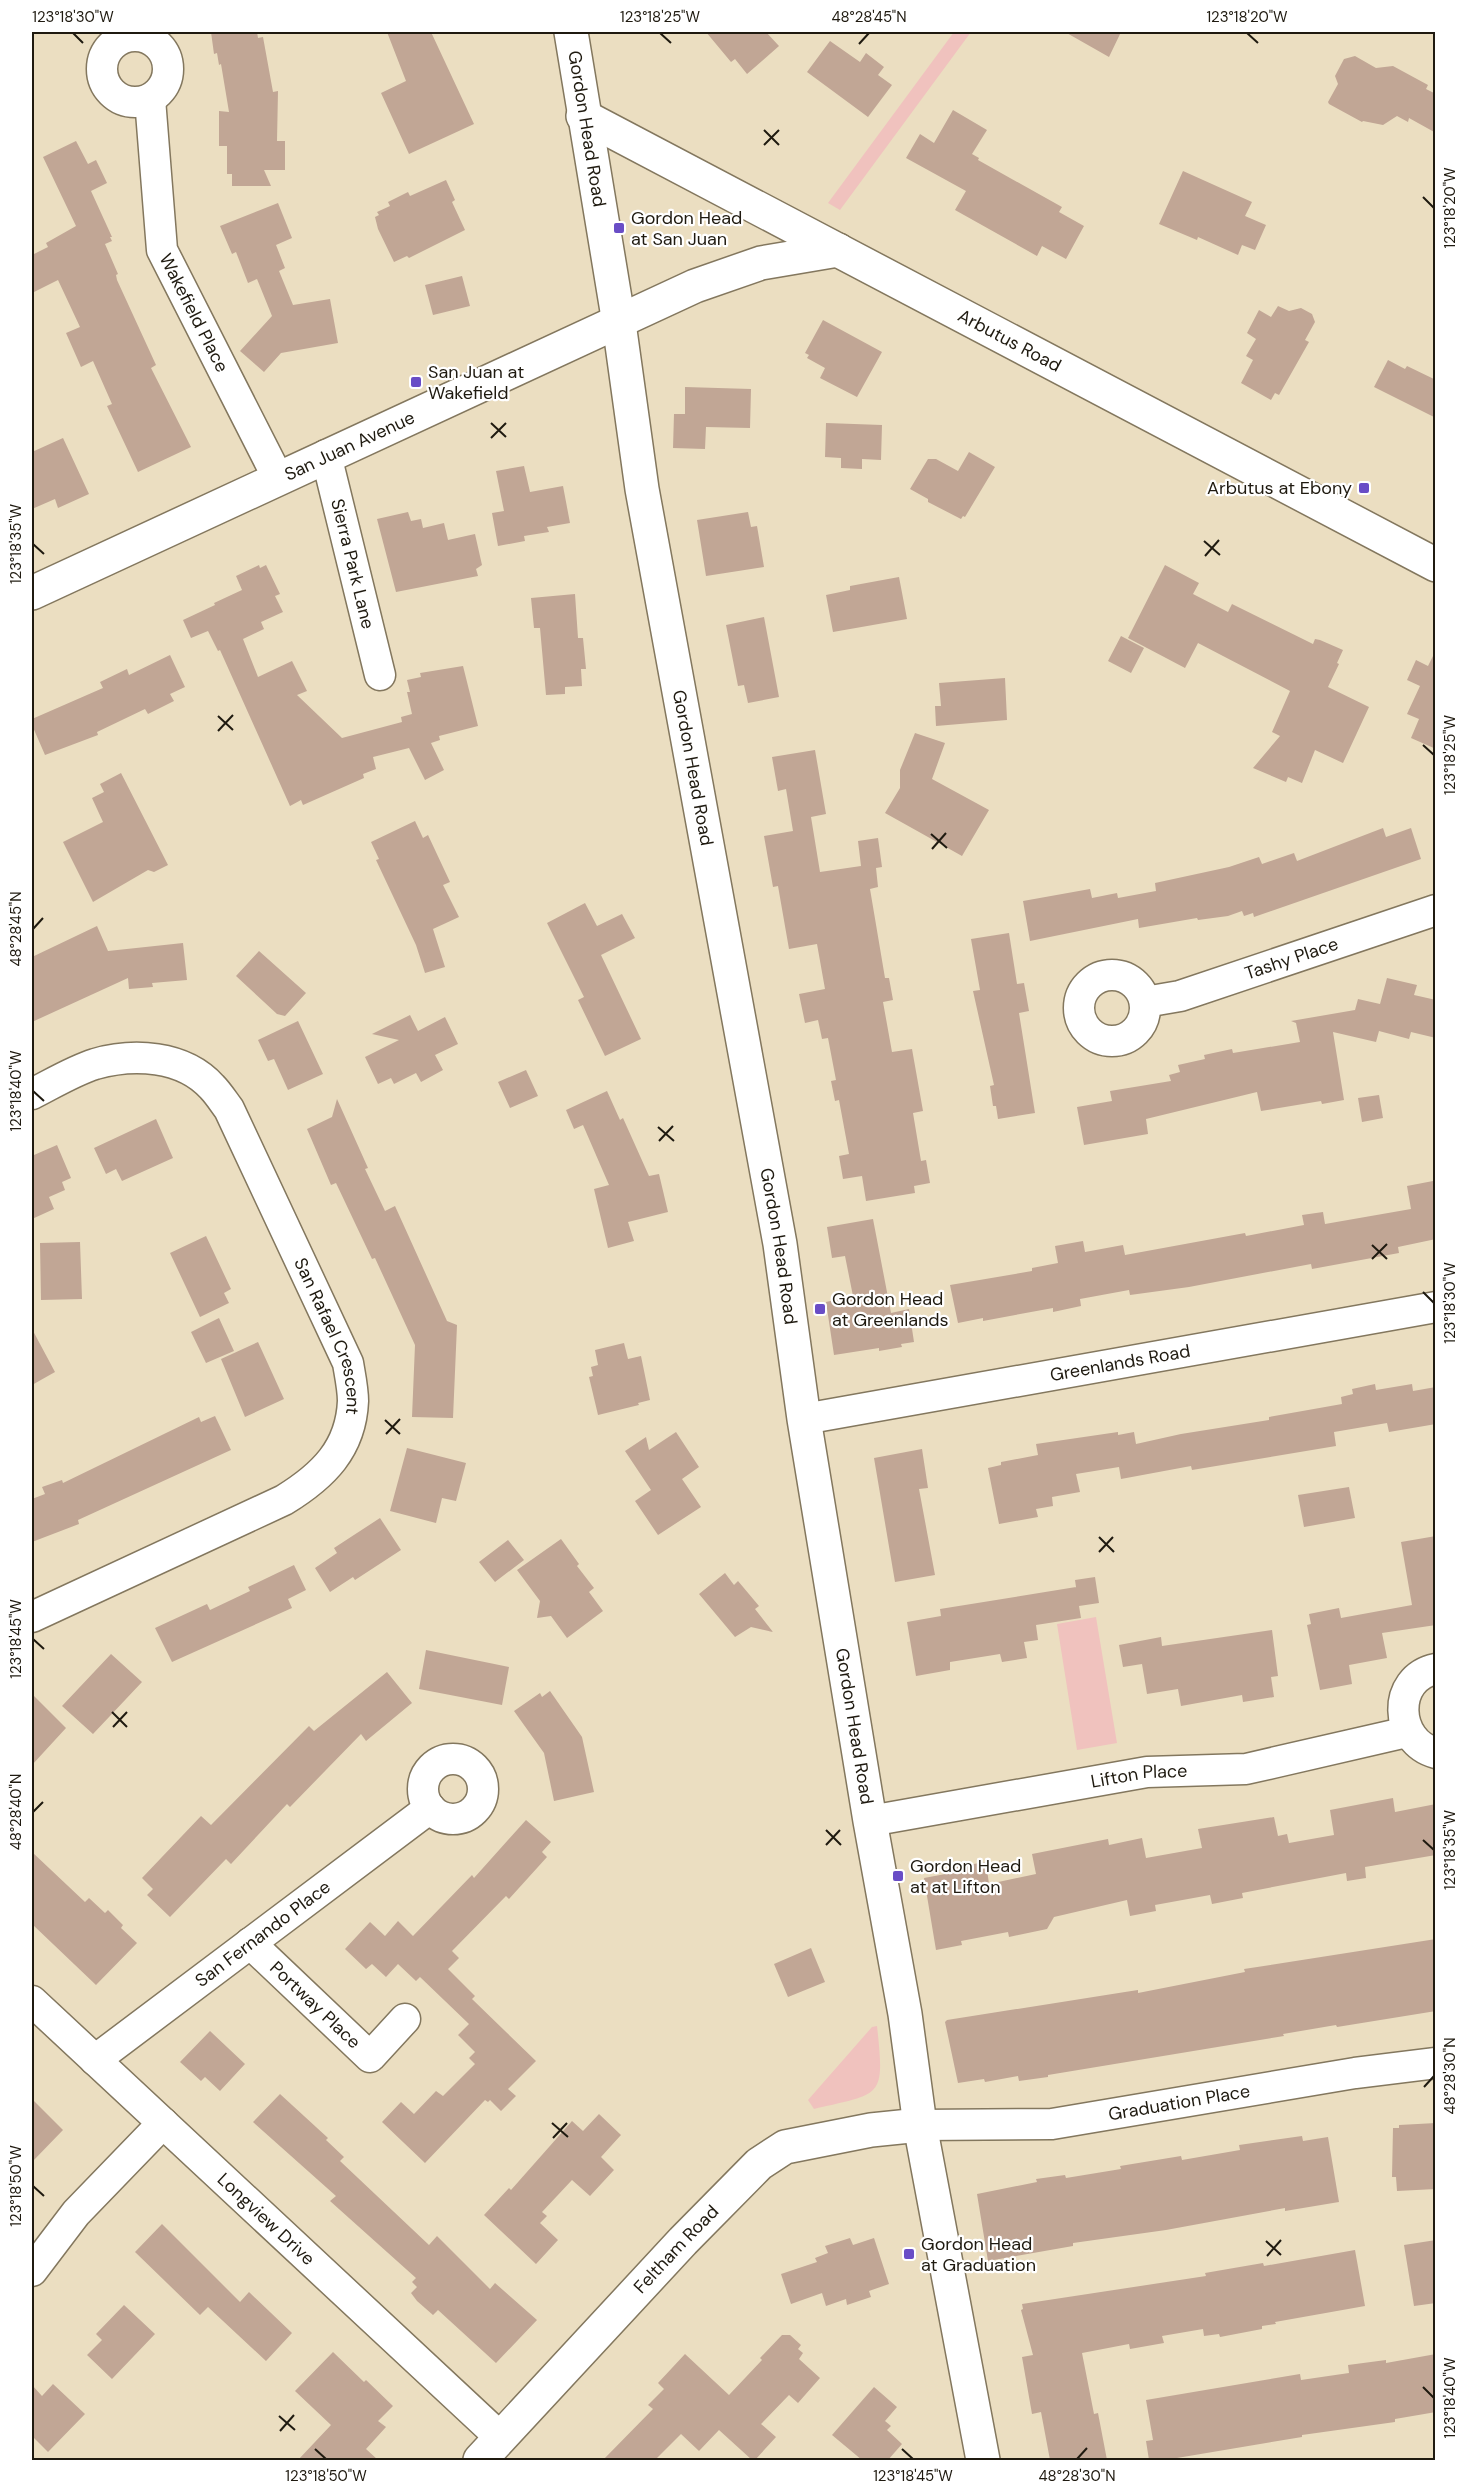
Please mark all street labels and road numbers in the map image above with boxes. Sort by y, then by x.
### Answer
street label: Gordon Head Road [562,49,612,209]
street label: Wakefield Place [154,249,234,376]
street label: Arbutus Road [954,303,1065,378]
street label: San Juan Avenue [281,405,419,486]
street label: Sierra Park Lane [325,496,380,631]
street label: Gordon Head Road [667,688,719,848]
street label: Tashy Place [1241,932,1341,985]
street label: Gordon Head Road [754,1166,803,1326]
street label: San Rafael Crescent [288,1254,365,1416]
street label: Greenlands Road [1048,1339,1192,1387]
street label: Gordon Head Road [830,1646,879,1806]
street label: Lifton Place [1089,1759,1188,1794]
street label: San Fernando Place [190,1875,335,1993]
street label: Portway Place [265,1956,366,2054]
street label: Graduation Place [1107,2079,1252,2126]
street label: Longview Drive [212,2168,320,2271]
street label: Feltham Road [628,2200,724,2299]

